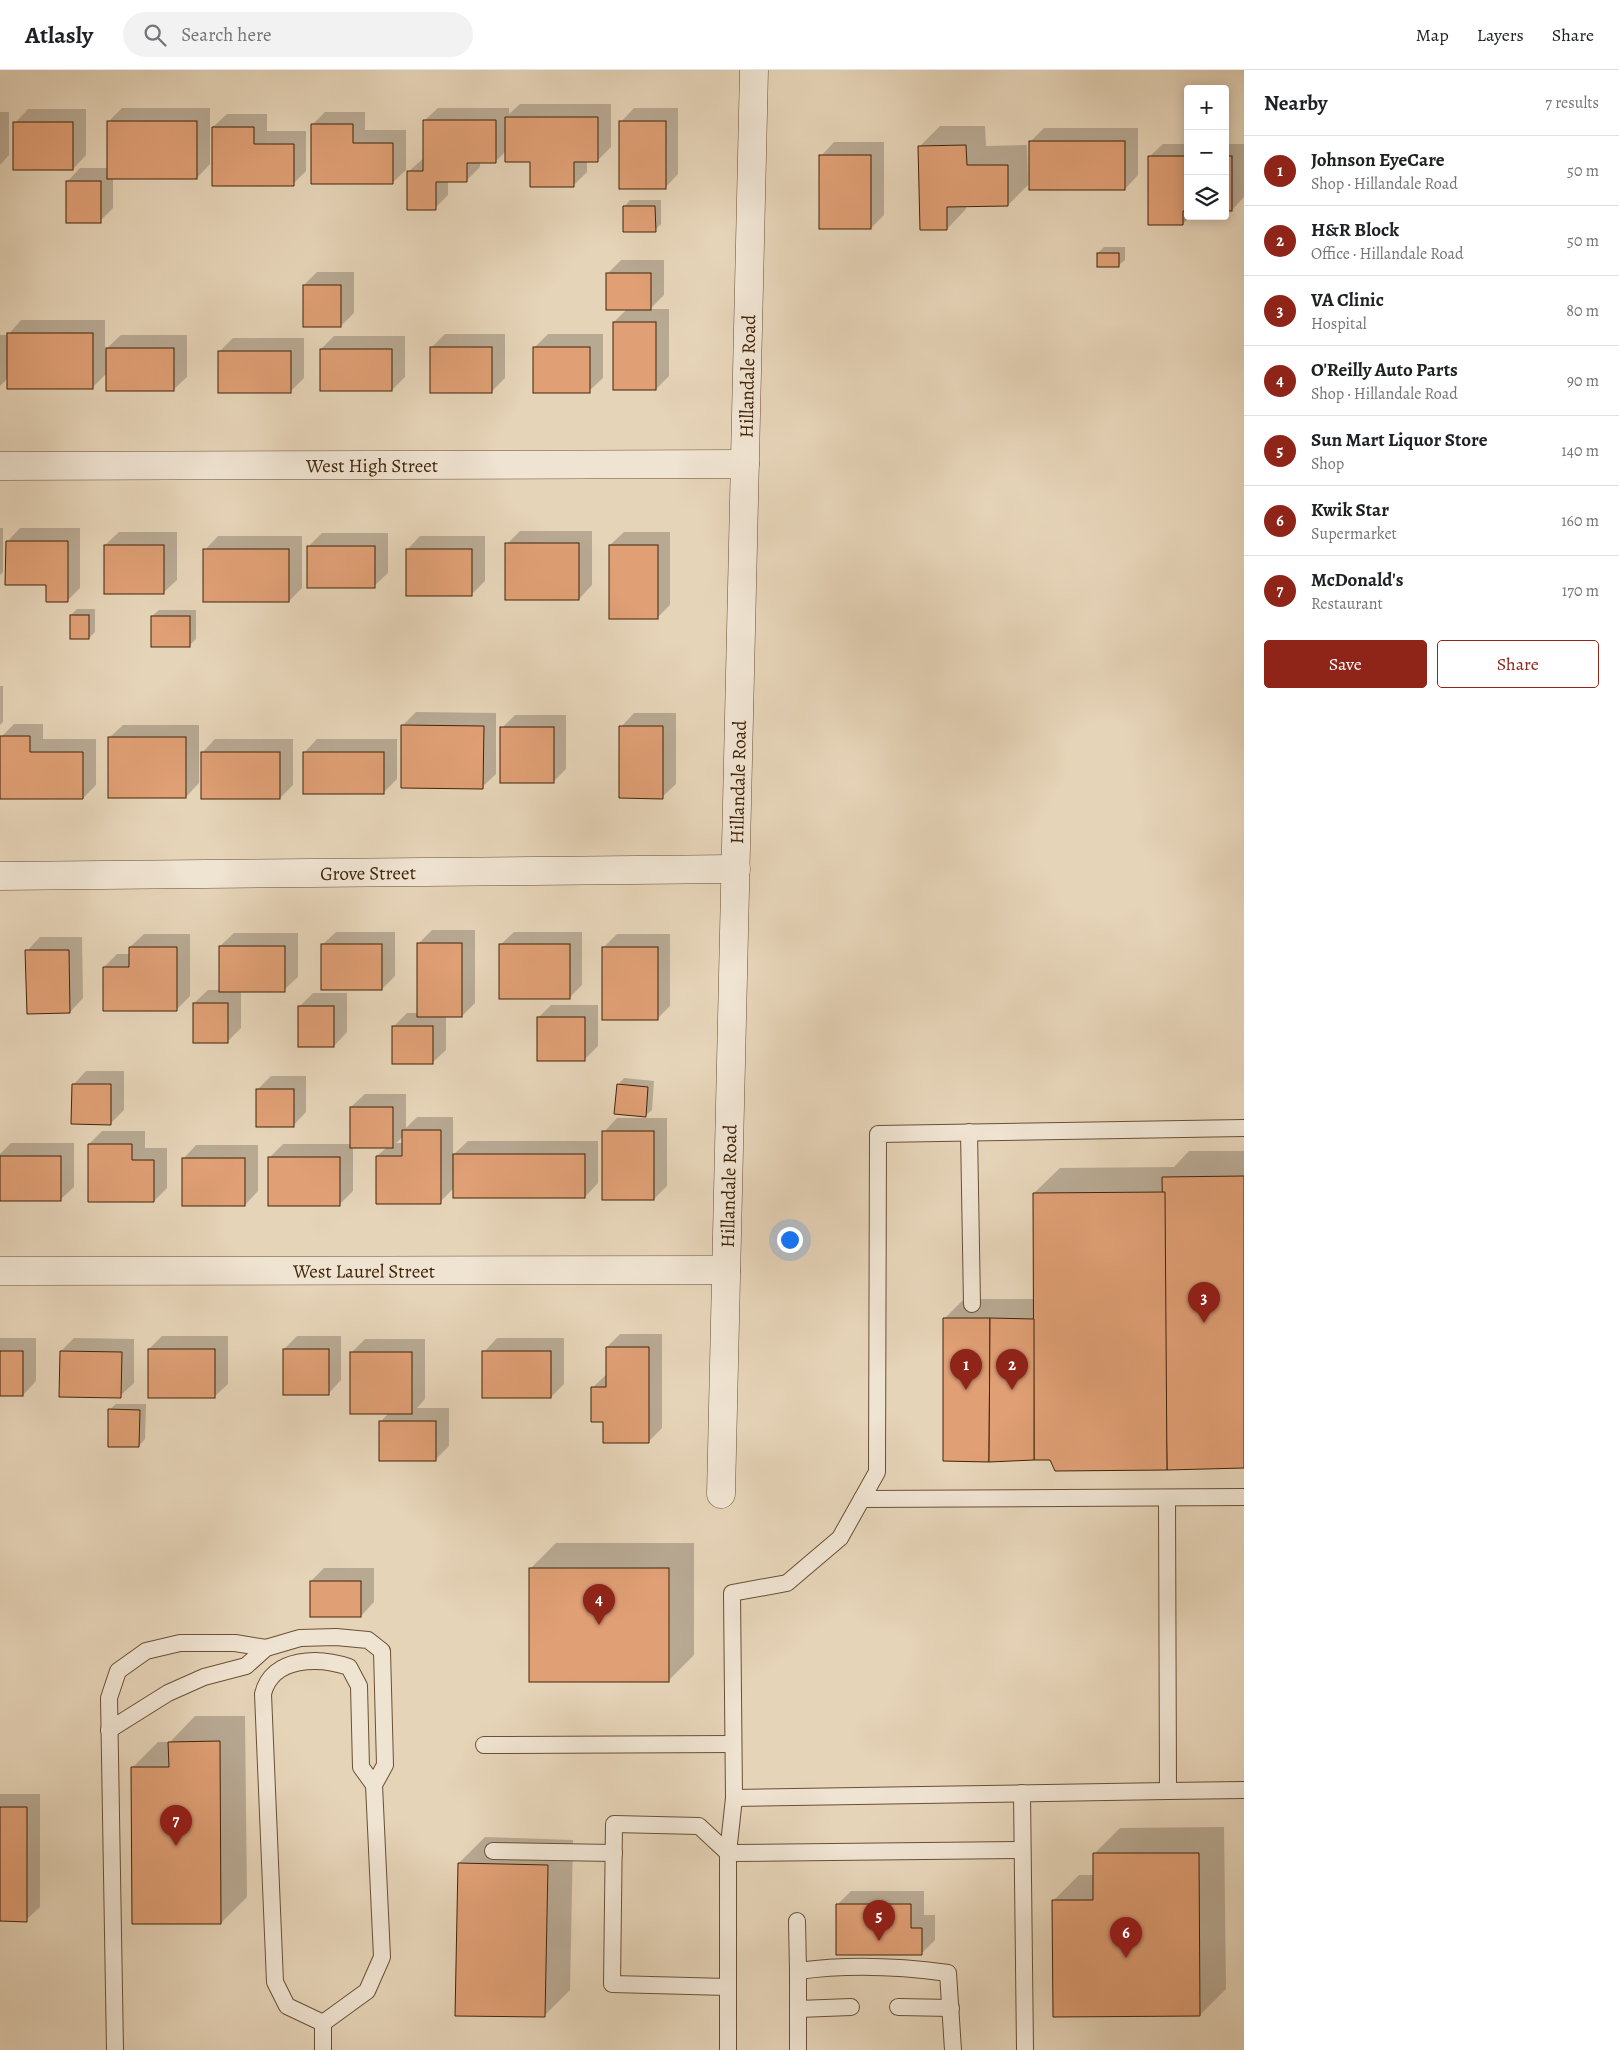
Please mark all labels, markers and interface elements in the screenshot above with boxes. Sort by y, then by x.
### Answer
search box [123,12,473,57]
text: Atlasly [25,19,93,51]
icon: search [141,21,169,49]
text: Search here [181,22,272,48]
text: Map [1416,23,1449,47]
text: Layers [1477,23,1524,47]
text: Share [1552,23,1594,47]
map controls [1184,85,1229,220]
button: + [1184,85,1229,130]
text: Nearby [1264,89,1327,117]
text: 7 results [1545,92,1599,114]
button: − [1184,130,1229,175]
text: Johnson EyeCare [1311,147,1445,173]
text: 1 [1277,160,1283,182]
text: 50 m [1567,160,1599,182]
text: Shop · Hillandale Road [1311,173,1458,195]
button: layers [1184,175,1229,220]
text: H&R Block [1311,217,1399,243]
text: 2 [1276,230,1284,252]
text: 50 m [1567,230,1599,252]
text: Office · Hillandale Road [1311,243,1464,265]
text: VA Clinic [1311,287,1384,313]
text: 3 [1277,300,1283,322]
text: 80 m [1566,300,1599,322]
street label: Hillandale Road [733,313,762,438]
text: Hospital [1311,313,1367,335]
text: O'Reilly Auto Parts [1311,357,1458,383]
text: 4 [1276,370,1284,392]
text: 90 m [1567,370,1599,392]
text: Shop · Hillandale Road [1311,383,1458,405]
text: Sun Mart Liquor Store [1311,427,1487,453]
text: 5 [1277,440,1283,462]
text: 140 m [1561,440,1599,462]
street label: West High Street [305,453,438,479]
text: Shop [1311,453,1344,475]
text: Kwik Star [1311,497,1389,523]
text: 6 [1276,510,1284,532]
text: 160 m [1561,510,1599,532]
text: Supermarket [1311,523,1397,545]
text: McDonald's [1311,567,1403,593]
text: 7 [1277,580,1283,602]
text: 170 m [1562,580,1599,602]
text: Restaurant [1311,593,1383,615]
button: Save [1264,640,1427,688]
button: Share [1437,640,1599,688]
street label: Hillandale Road [724,719,753,844]
street label: Grove Street [320,860,416,887]
street label: Hillandale Road [715,1123,744,1248]
your location [777,1227,803,1253]
street label: West Laurel Street [292,1258,435,1285]
pin: 3 [1188,1282,1220,1323]
pin: 1 [950,1349,982,1390]
pin: 2 [996,1349,1028,1390]
pin: 4 [583,1584,615,1625]
pin: 7 [160,1805,192,1846]
pin: 5 [863,1900,895,1941]
pin: 6 [1110,1917,1142,1958]

